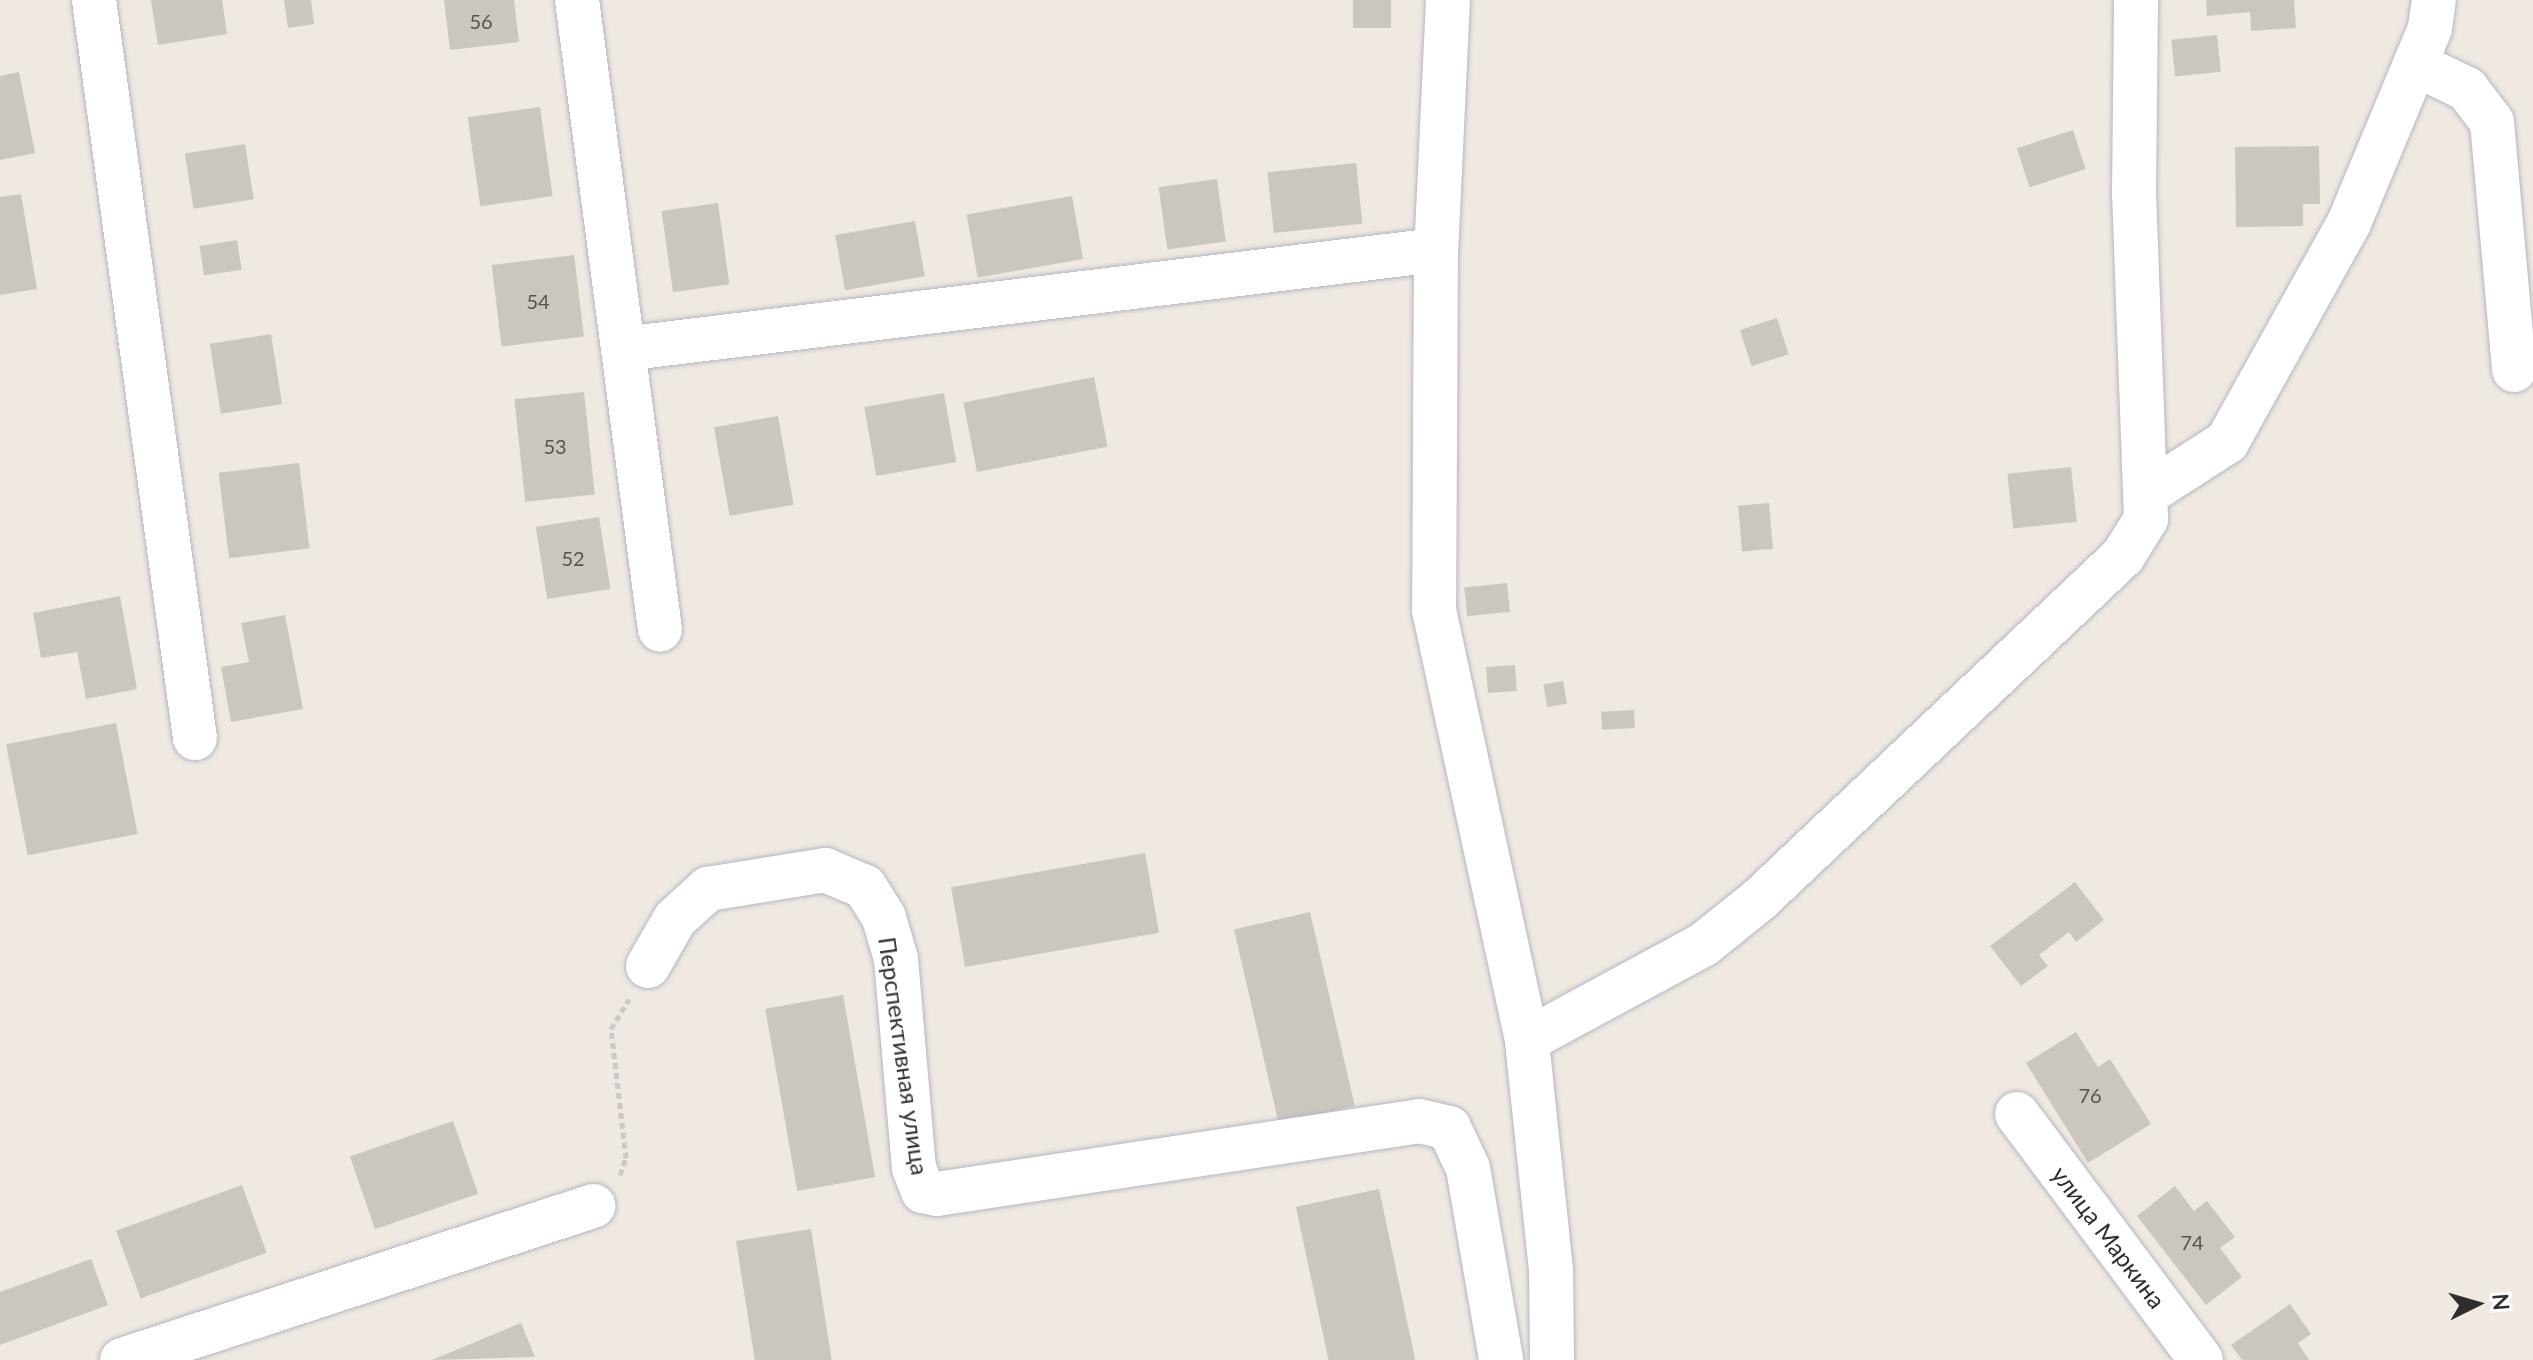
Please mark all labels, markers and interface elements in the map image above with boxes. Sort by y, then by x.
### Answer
house number: 56 [469,9,493,33]
house number: 54 [526,289,550,313]
house number: 53 [543,434,567,458]
house number: 52 [561,546,585,570]
street label: Перспективная улица [873,935,935,1177]
house number: 76 [2078,1083,2102,1107]
street label: улица Маркина [2046,1160,2172,1314]
house number: 74 [2180,1230,2204,1254]
north arrow [2437,1264,2517,1344]
text: N [2487,1292,2516,1311]

